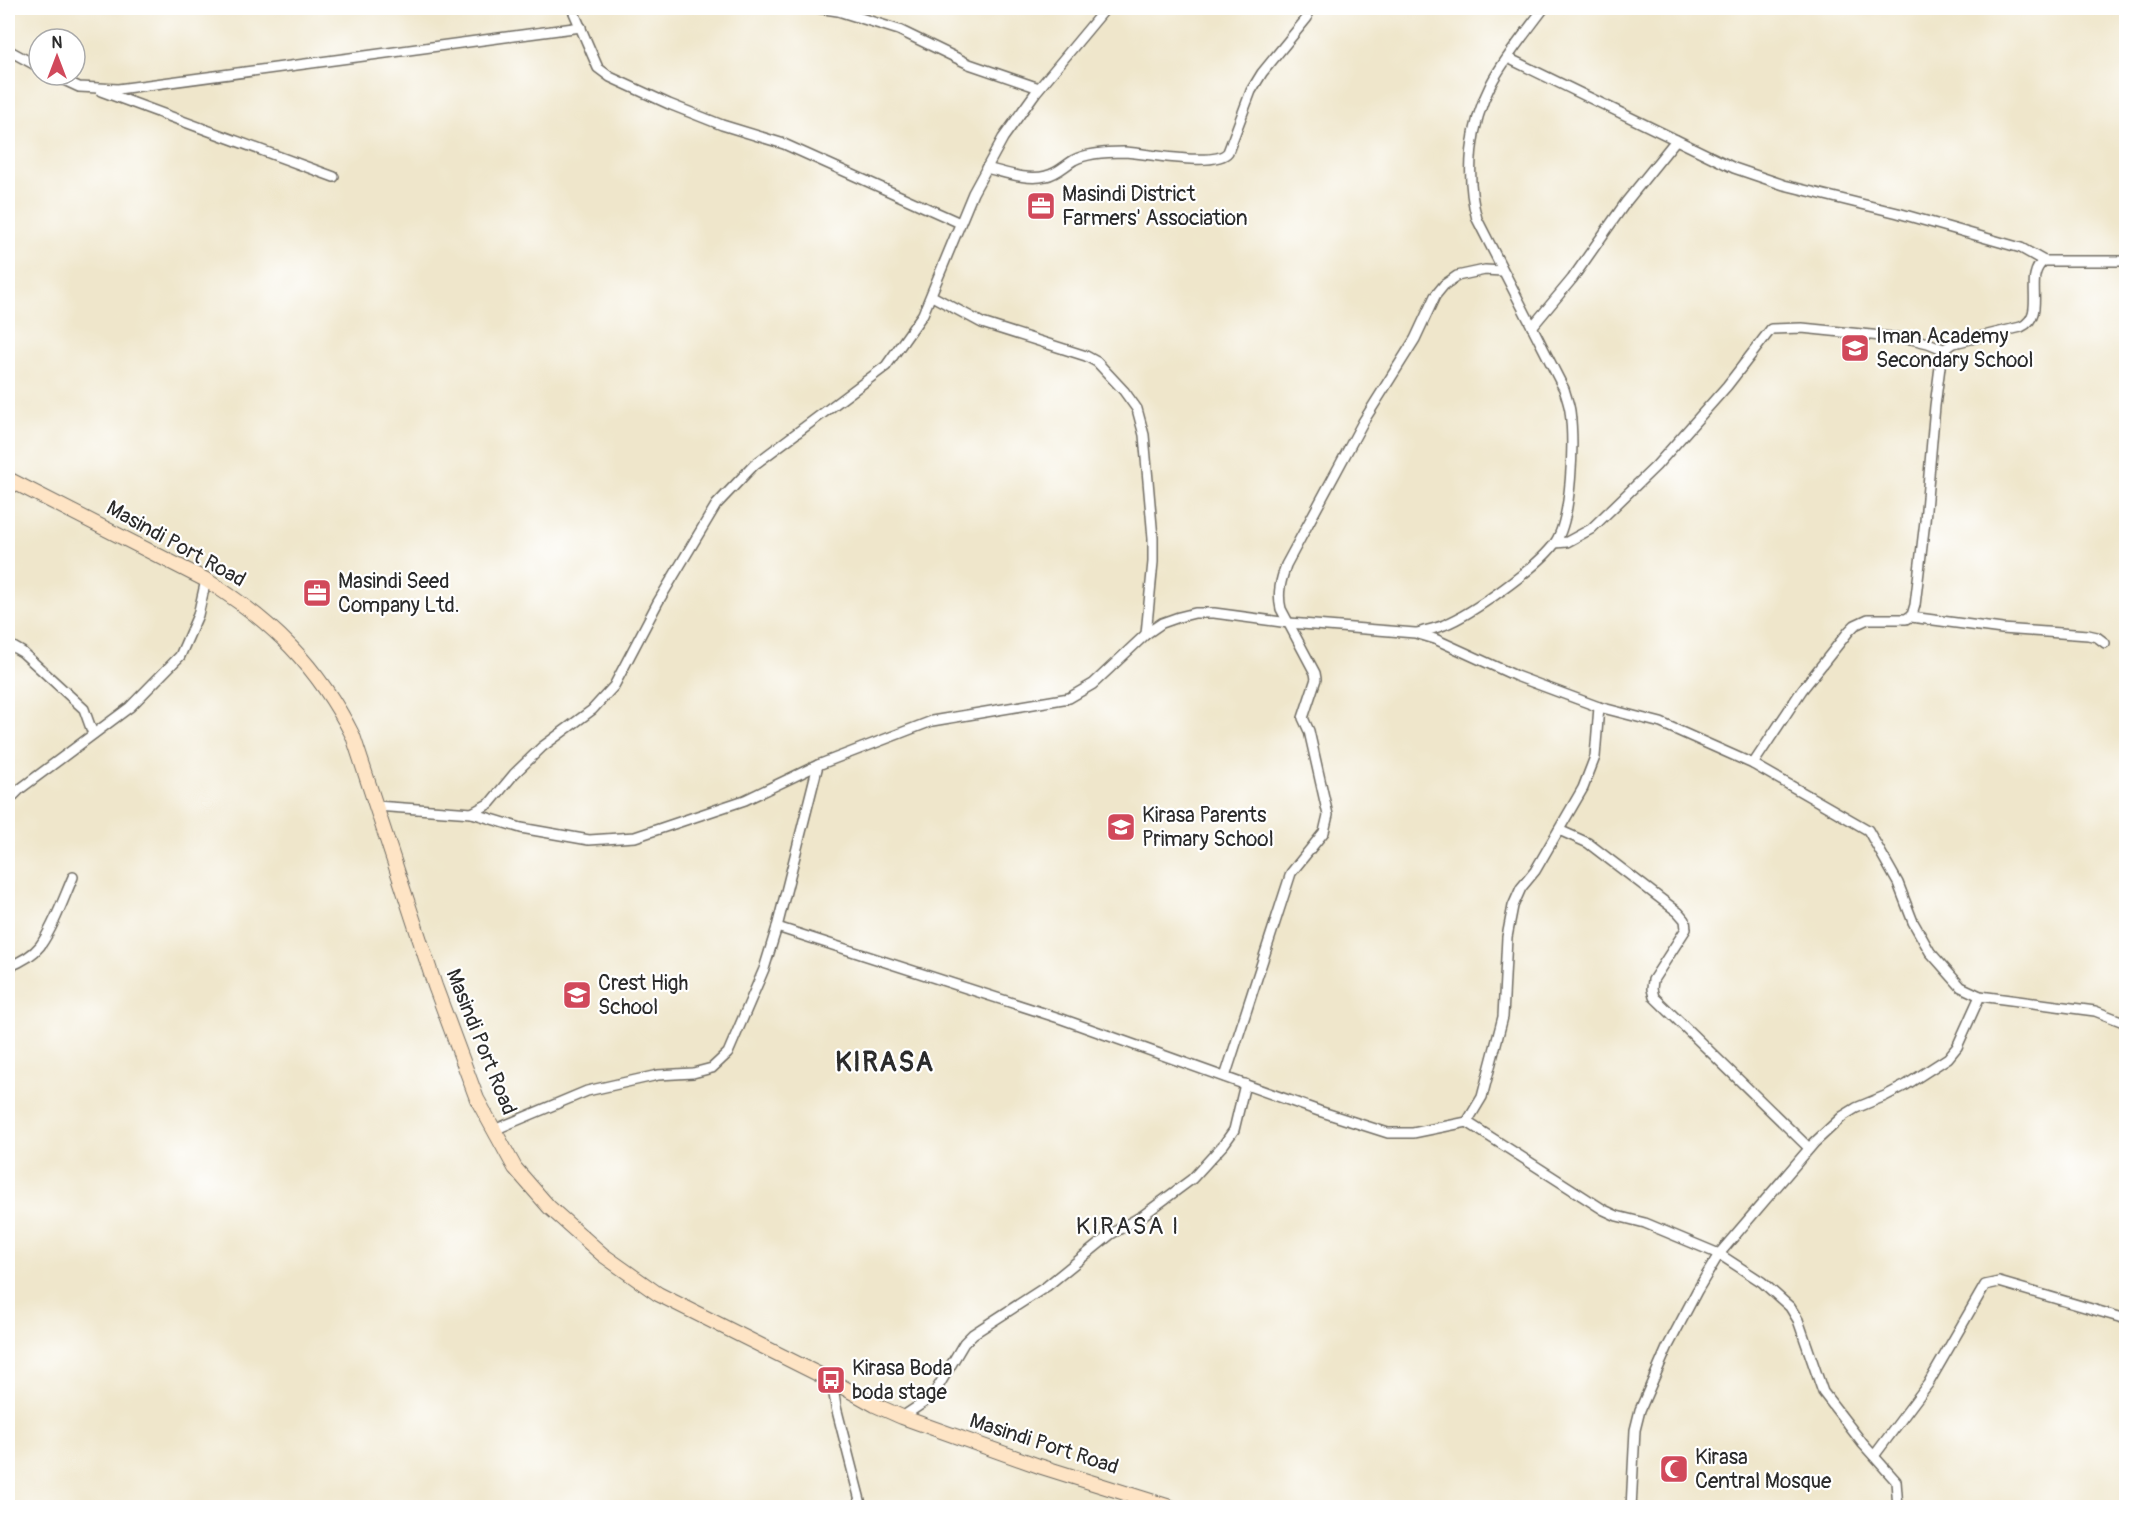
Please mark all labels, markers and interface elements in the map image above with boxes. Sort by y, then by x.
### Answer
north arrow [27,27,87,87]
text: N [52,33,63,53]
place label: Masindi District Farmers' Association [1062,181,1248,232]
office icon: Masindi District Farmers' Association [1025,190,1057,222]
place label: Iman Academy Secondary School [1876,323,2034,374]
school or university icon: Iman Academy Secondary School [1839,332,1871,364]
street label: Masindi Port Road [102,495,250,593]
place label: Masindi Seed Company Ltd. [338,568,460,619]
office icon: Masindi Seed Company Ltd. [301,577,333,609]
place label: Kirasa Parents Primary School [1142,802,1274,853]
school or university icon: Kirasa Parents Primary School [1105,811,1137,843]
street label: Masindi Port Road [439,965,523,1119]
place label: Crest High School [598,970,688,1021]
school or university icon: Crest High School [561,979,593,1011]
district label: KIRASA [835,1046,935,1079]
district label: KIRASA I [1076,1212,1180,1241]
place label: Kirasa Boda boda stage [852,1355,953,1406]
bus stop icon: Kirasa Boda boda stage [815,1364,847,1396]
street label: Masindi Port Road [966,1407,1122,1481]
place label: Kirasa Central Mosque [1695,1444,1832,1495]
mosque icon: Kirasa Central Mosque [1658,1453,1690,1485]

